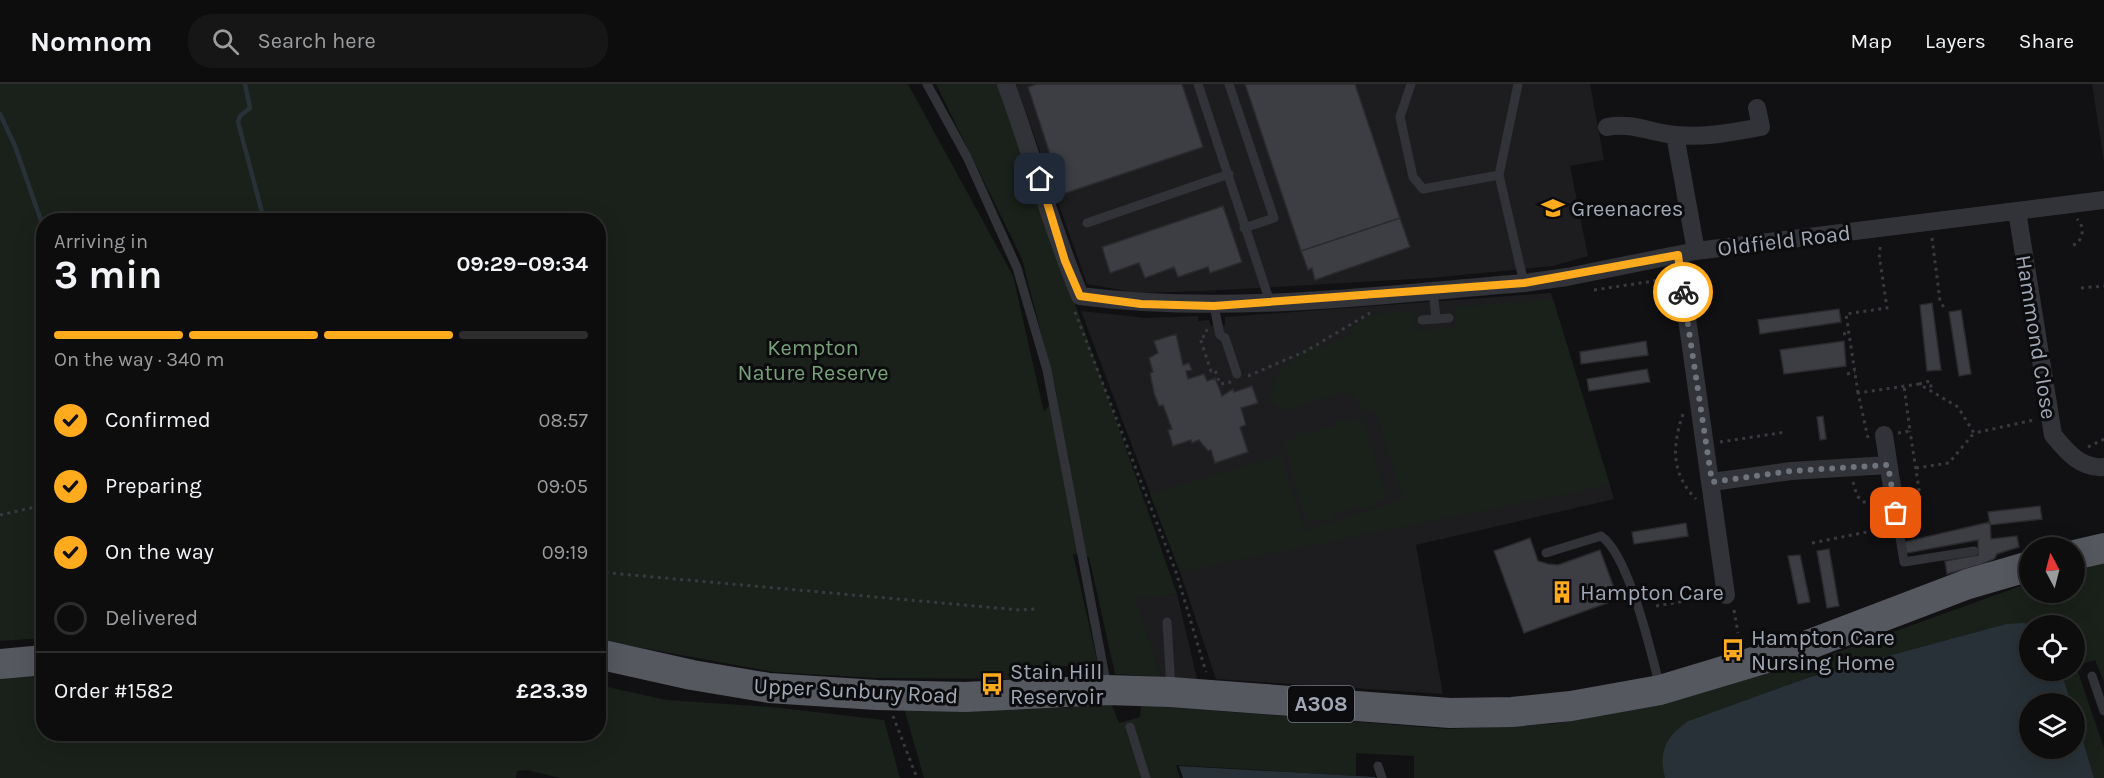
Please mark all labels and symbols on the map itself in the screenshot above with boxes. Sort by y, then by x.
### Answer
pin [1014,153,1065,204]
school or university icon: Greenacres [1540,195,1566,221]
place label: Greenacres [1571,196,1683,222]
street label: Oldfield Road [1716,220,1852,262]
street label: Hammond Close [2010,253,2062,421]
courier [1653,262,1713,322]
park label: Kempton Nature Reserve [737,335,889,386]
pin [1870,487,1921,538]
north arrow [2019,537,2085,603]
building icon: Hampton Care [1549,579,1575,605]
place label: Hampton Care [1580,580,1724,606]
place label: Hampton Care Nursing Home [1751,625,1895,676]
bus stop icon: Hampton Care Nursing Home [1720,637,1746,663]
place label: Stain Hill Reservoir [1010,659,1103,710]
bus stop icon: Stain Hill Reservoir [979,671,1005,697]
street label: Upper Sunbury Road [753,673,959,709]
road number: A308 [1288,686,1354,722]

